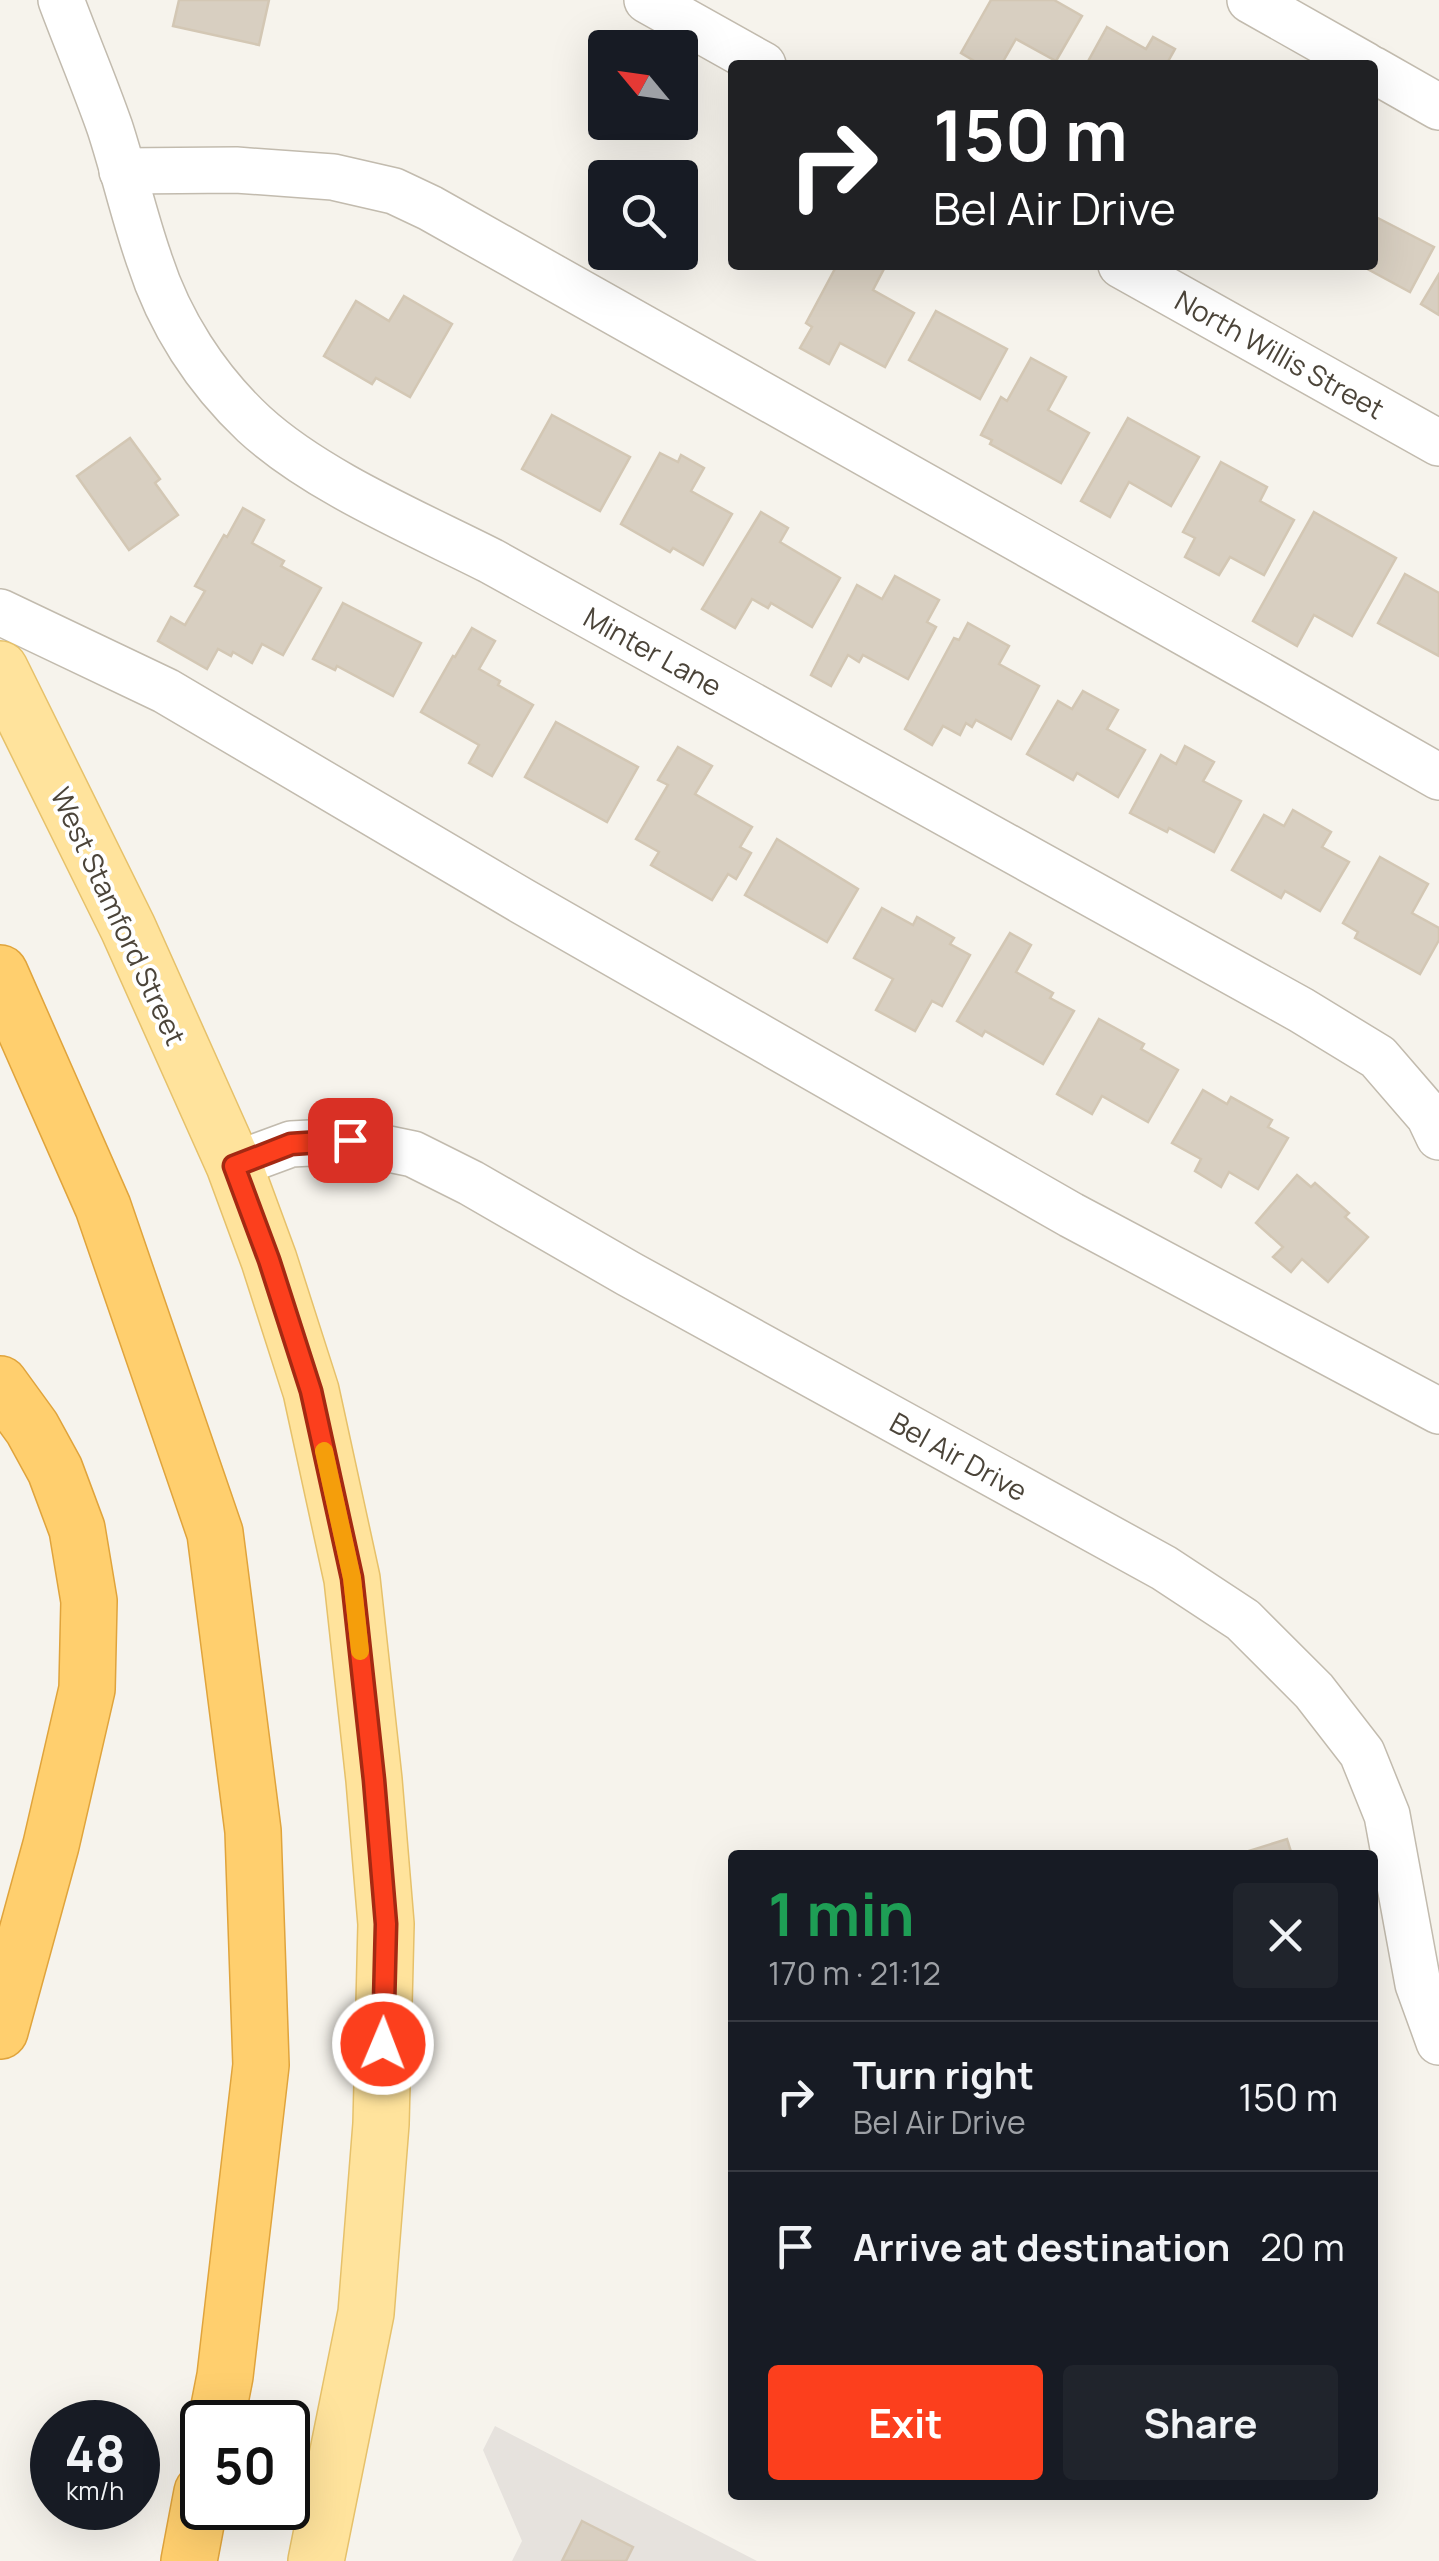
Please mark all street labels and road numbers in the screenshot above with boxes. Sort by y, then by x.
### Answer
street label: North Willis Street [1169,281,1391,427]
street label: Minter Lane [577,597,729,705]
street label: West Stamford Street [43,781,195,1051]
street label: Bel Air Drive [884,1403,1034,1509]

